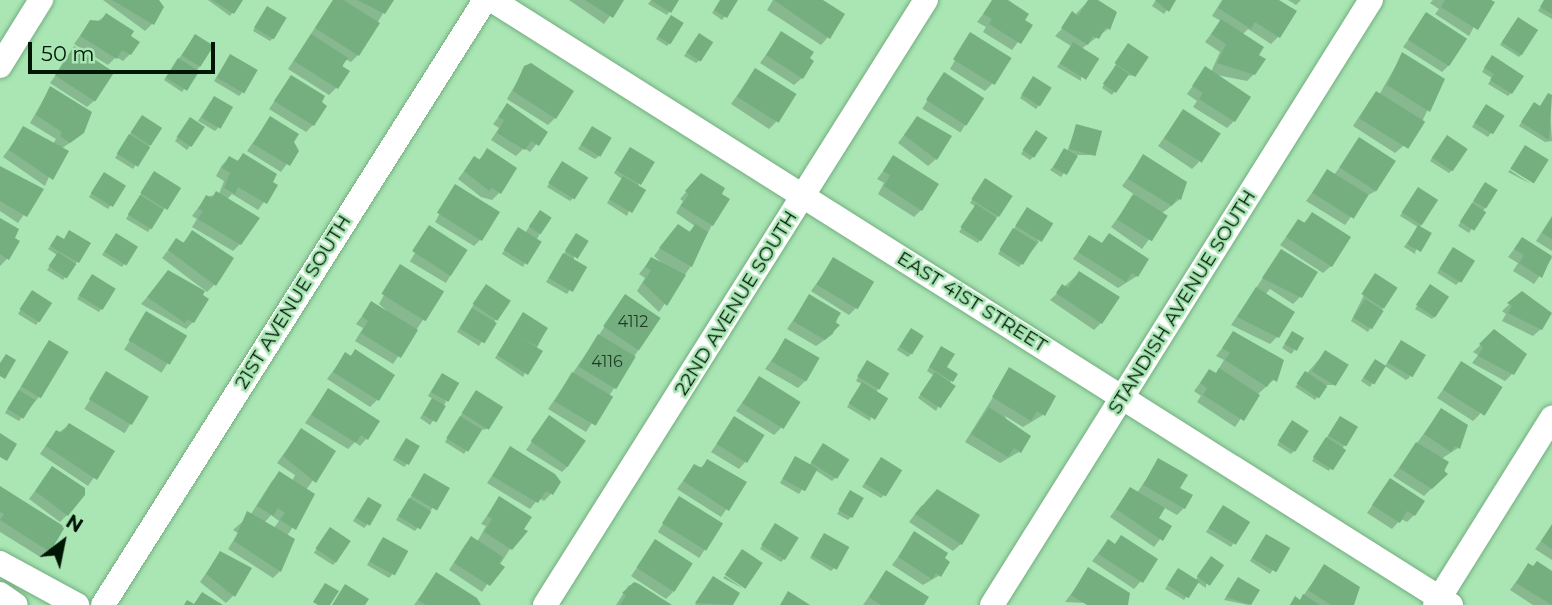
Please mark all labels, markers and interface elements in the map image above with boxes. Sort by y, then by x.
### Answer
scale bar [32,28,219,72]
text: 50 m [41,41,95,66]
street label: STANDISH AVENUE SOUTH [1103,186,1261,418]
street label: 22ND AVENUE SOUTH [670,207,802,399]
street label: 21ST AVENUE SOUTH [230,211,356,393]
street label: EAST 41ST STREET [893,247,1051,357]
house number: 4112 [618,312,648,332]
house number: 4116 [591,352,623,372]
north arrow [28,507,98,577]
text: N [62,510,87,538]

